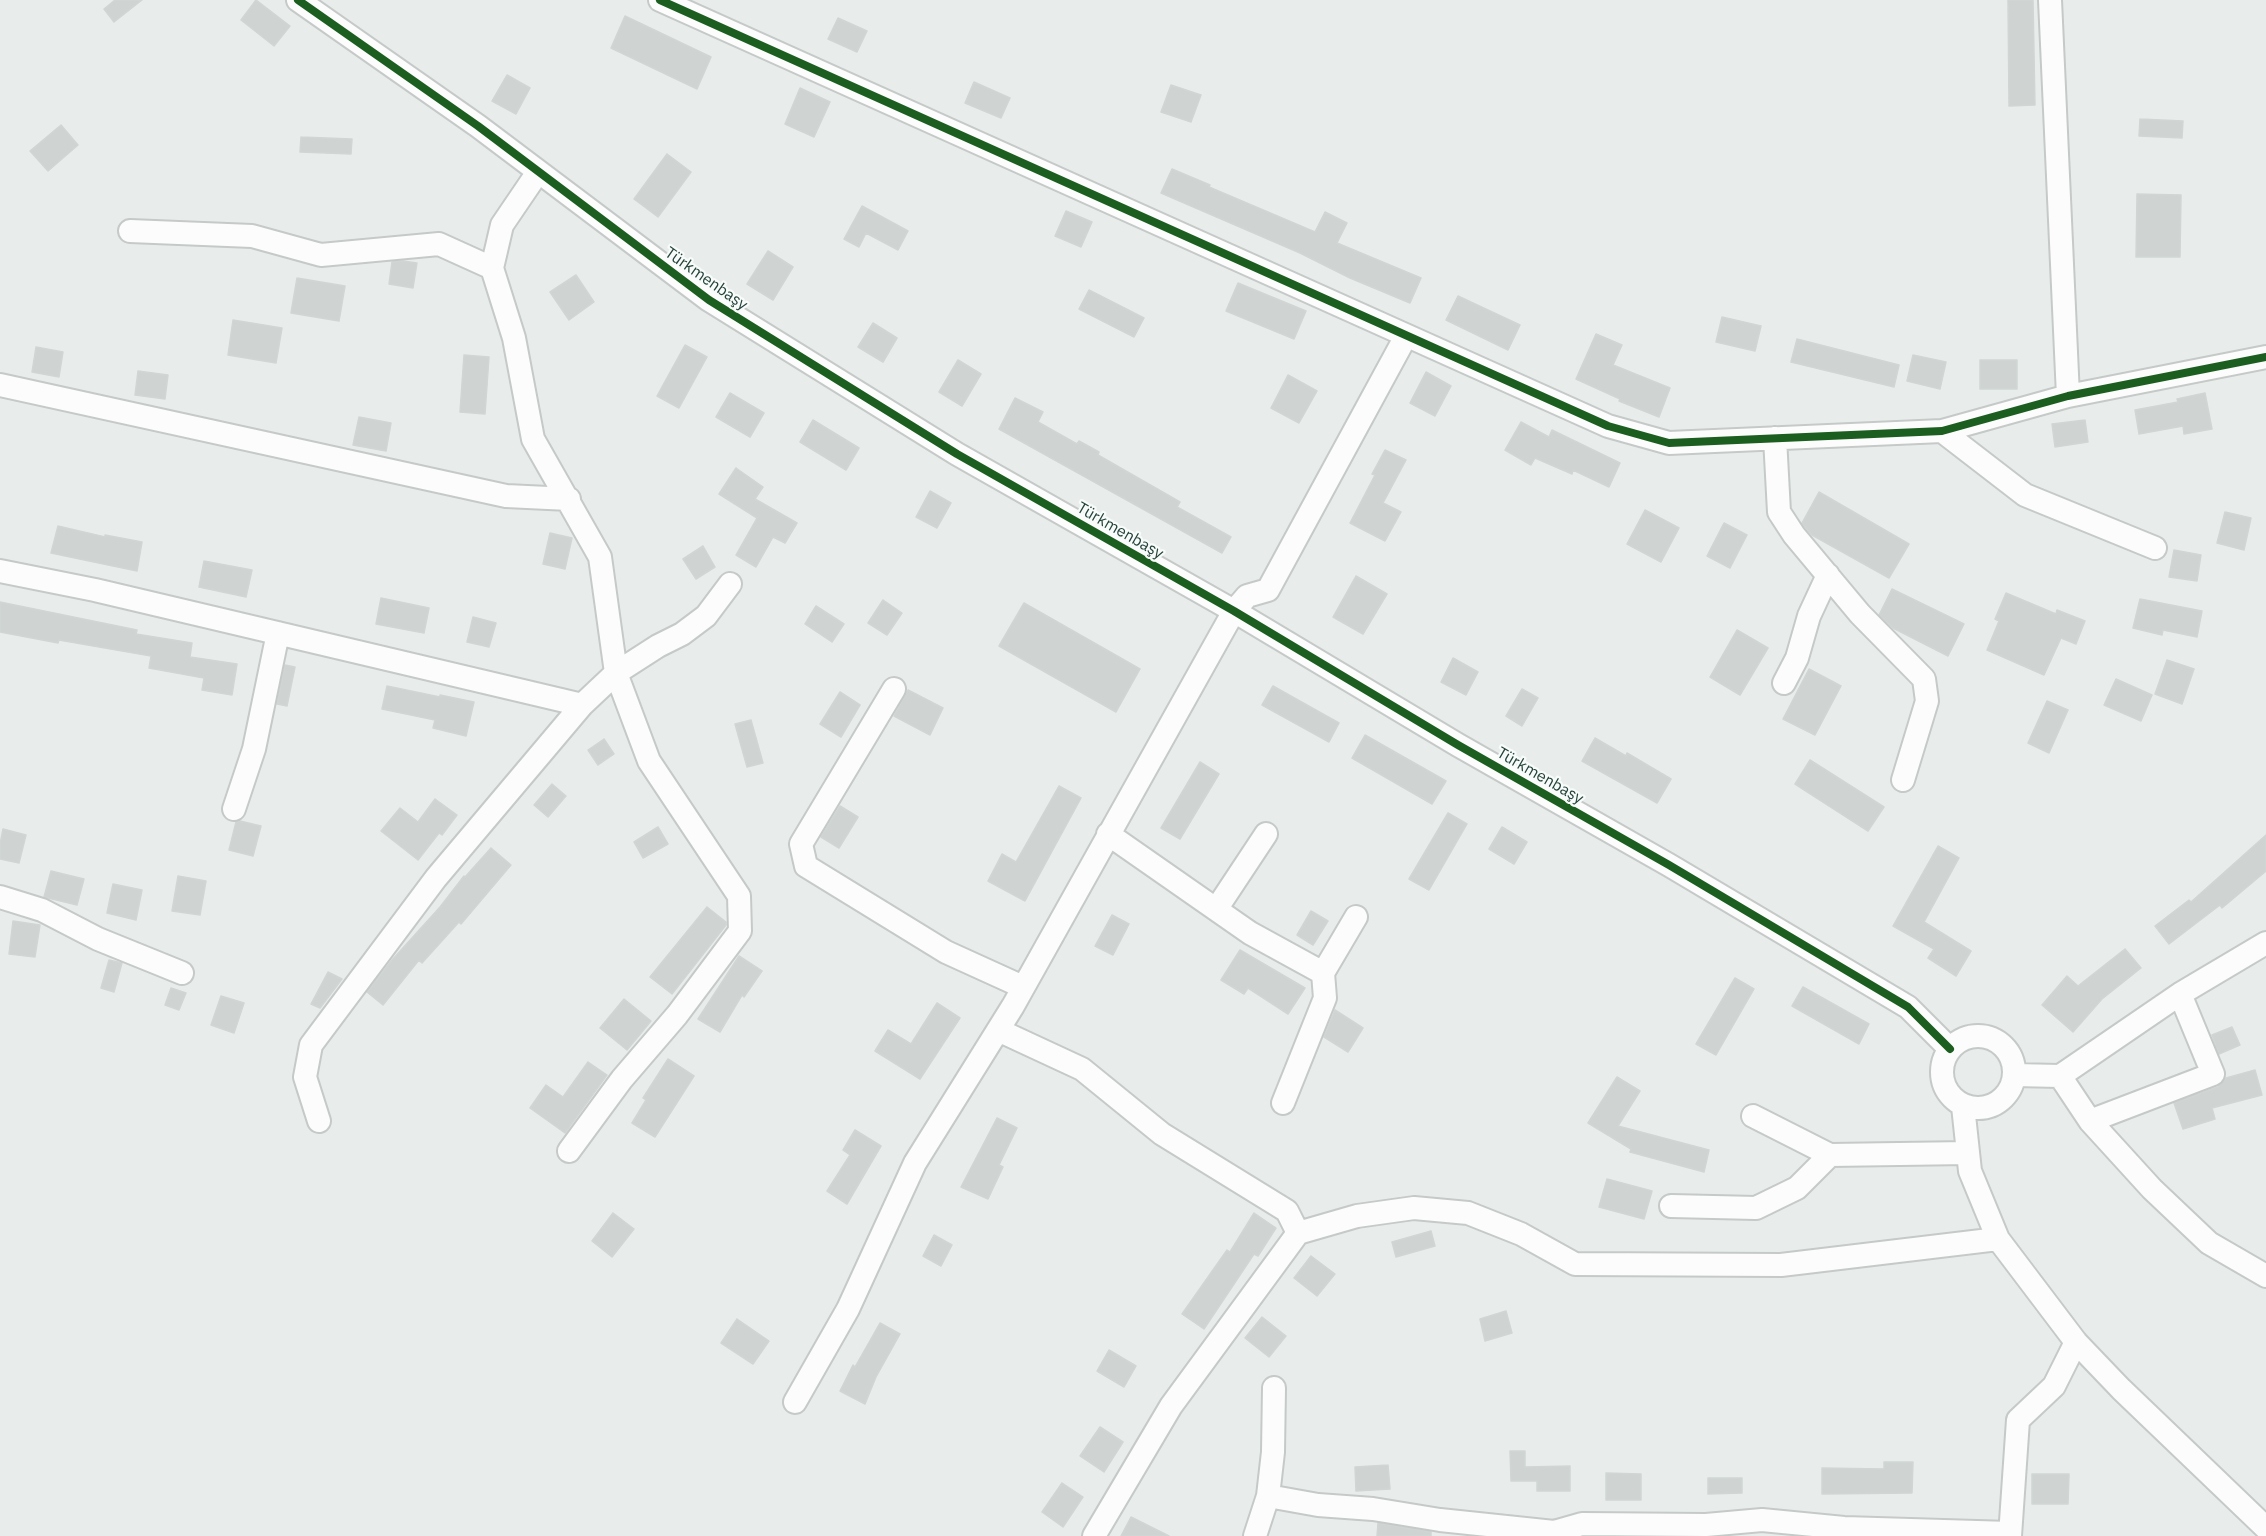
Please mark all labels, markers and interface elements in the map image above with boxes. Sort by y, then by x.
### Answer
street label: Türkmenbaşy [661,243,751,315]
street label: Türkmenbaşy [1073,498,1167,564]
street label: Türkmenbaşy [1493,743,1587,809]

